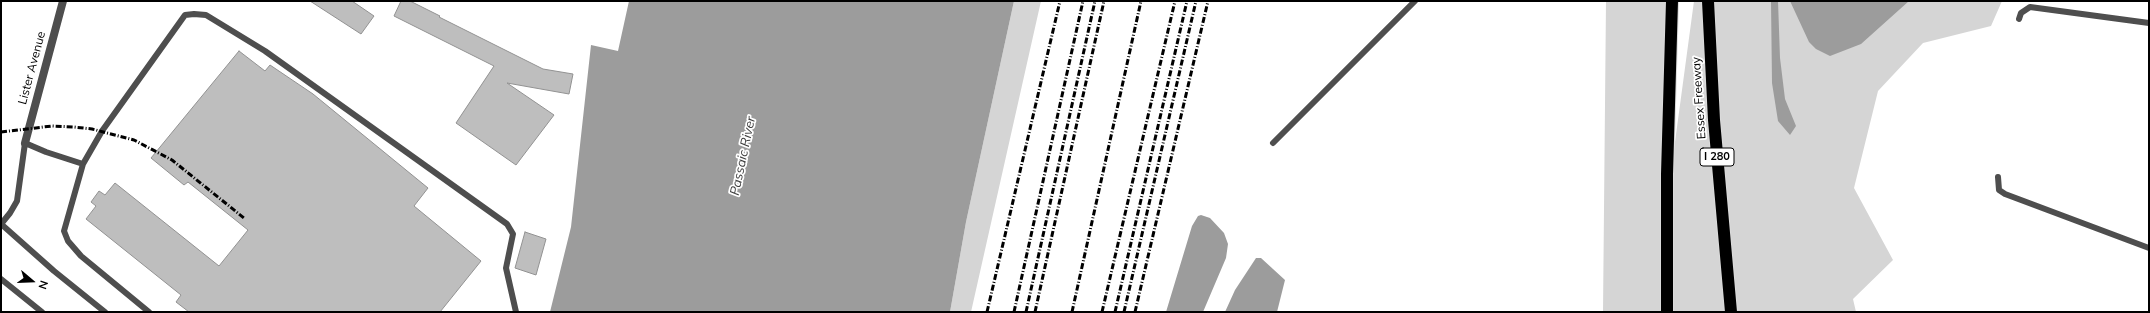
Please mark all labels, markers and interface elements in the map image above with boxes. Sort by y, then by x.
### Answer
street label: Lister Avenue [15,30,49,106]
street label: Essex Freeway [1689,56,1709,140]
water label: Passaic River [727,115,759,197]
road number: I 280 [1700,148,1734,166]
north arrow [12,261,52,301]
text: N [35,279,51,291]

